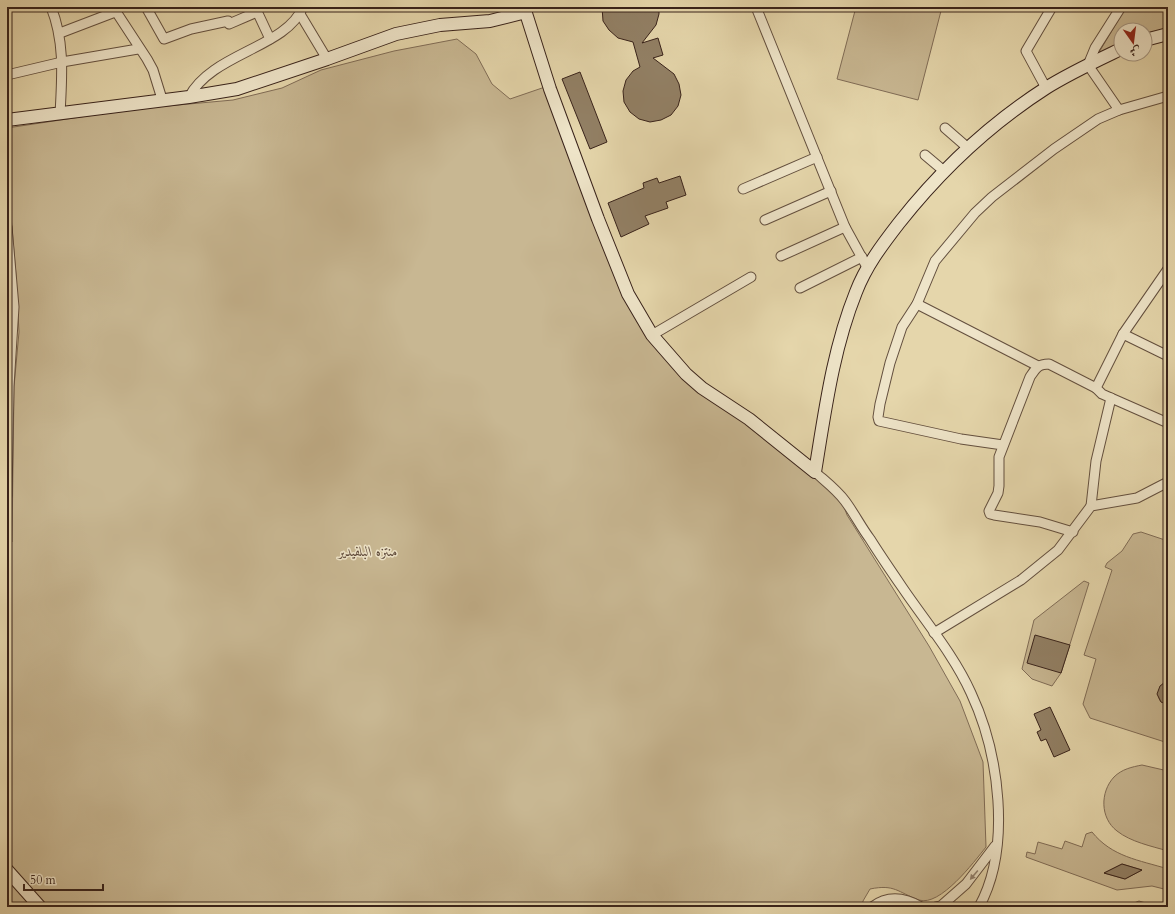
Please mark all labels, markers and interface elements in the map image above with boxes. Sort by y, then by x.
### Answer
north arrow [1113,22,1153,62]
text: ش [1128,43,1142,60]
park label: منتزه البلفيدير [337,542,398,561]
scale bar [24,866,103,892]
one-way arrow [969,869,978,880]
text: 50 m [30,872,57,888]

